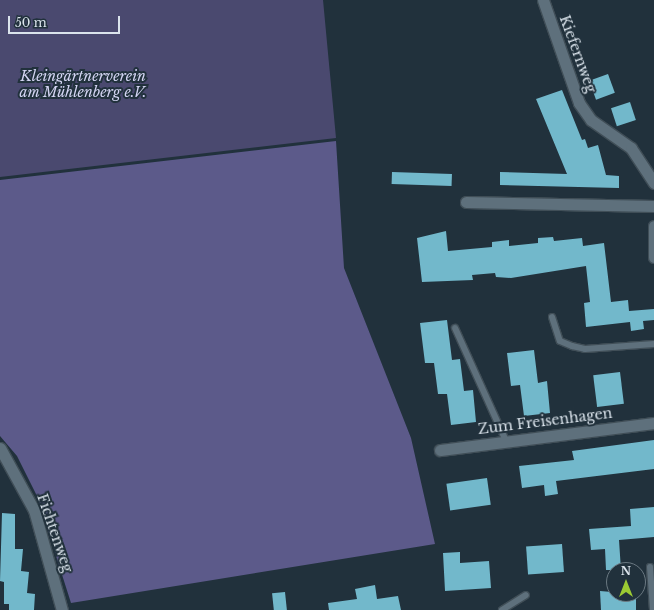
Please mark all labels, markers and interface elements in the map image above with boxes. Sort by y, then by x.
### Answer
scale bar [10,8,122,34]
street label: Kiefernweg [556,13,600,95]
text: 50 m [15,15,47,30]
park label: Kleingärtnerverein am Mühlenberg e.V. [19,68,147,100]
street label: Zum Freisenhagen [477,404,613,438]
street label: Fichtenweg [34,491,76,575]
north arrow [606,562,646,602]
text: N [621,564,631,578]

